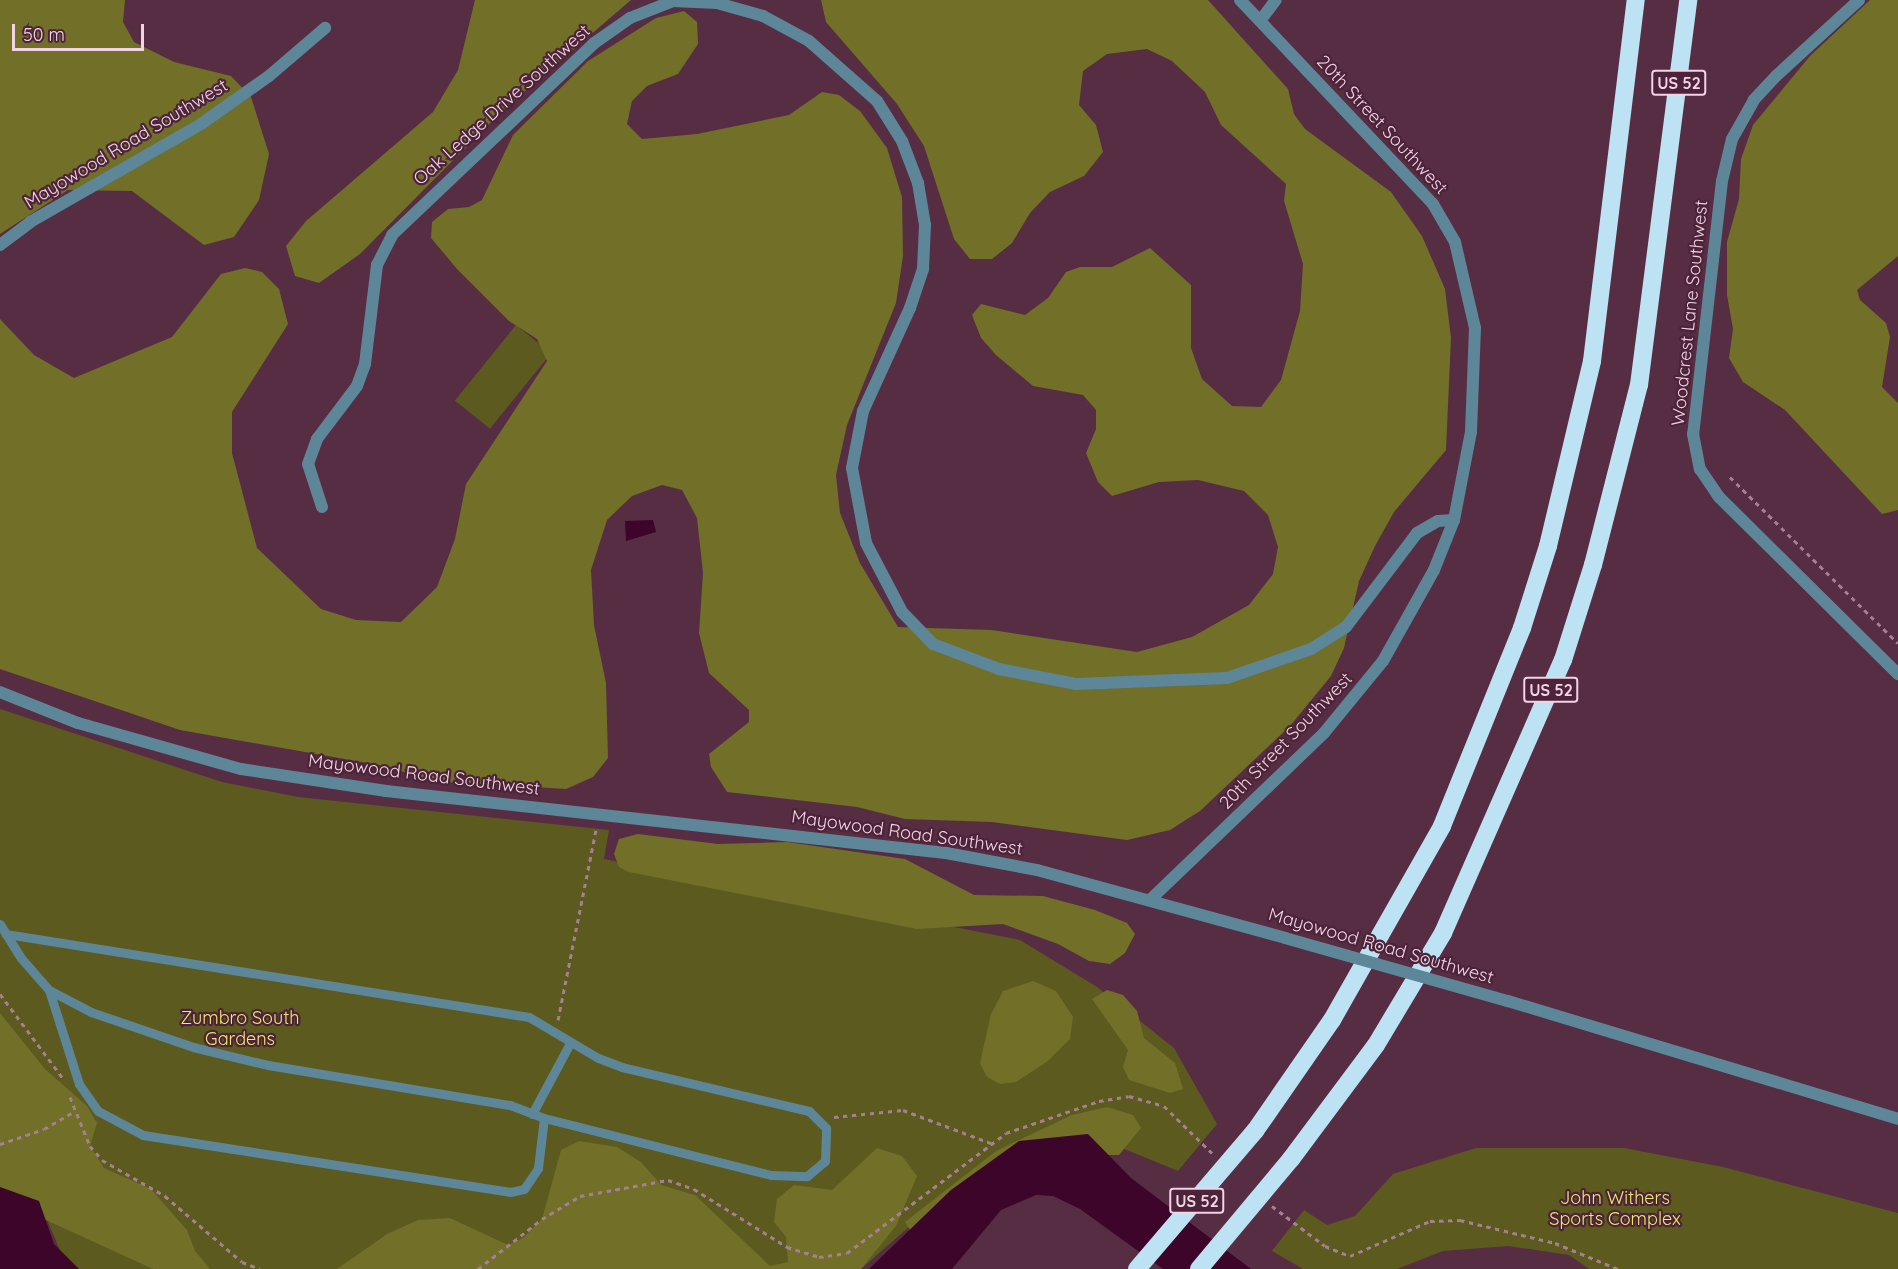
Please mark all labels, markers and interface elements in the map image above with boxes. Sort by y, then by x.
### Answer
scale bar [15,12,147,50]
street label: Oak Ledge Drive Southwest [409,20,595,190]
text: 50 m [23,23,65,46]
street label: 20th Street Southwest [1312,51,1452,199]
road number: US 52 [1650,70,1708,96]
street label: Mayowood Road Southwest [20,75,232,213]
street label: Woodcrest Lane Southwest [1667,199,1713,427]
street label: 20th Street Southwest [1215,668,1357,814]
road number: US 52 [1522,677,1580,703]
street label: Mayowood Road Southwest [307,750,541,800]
street label: Mayowood Road Southwest [790,806,1024,860]
street label: Mayowood Road Southwest [1266,903,1496,989]
park label: Zumbro South Gardens [181,1008,299,1050]
road number: US 52 [1168,1188,1226,1214]
park label: John Withers Sports Complex [1549,1188,1681,1230]

